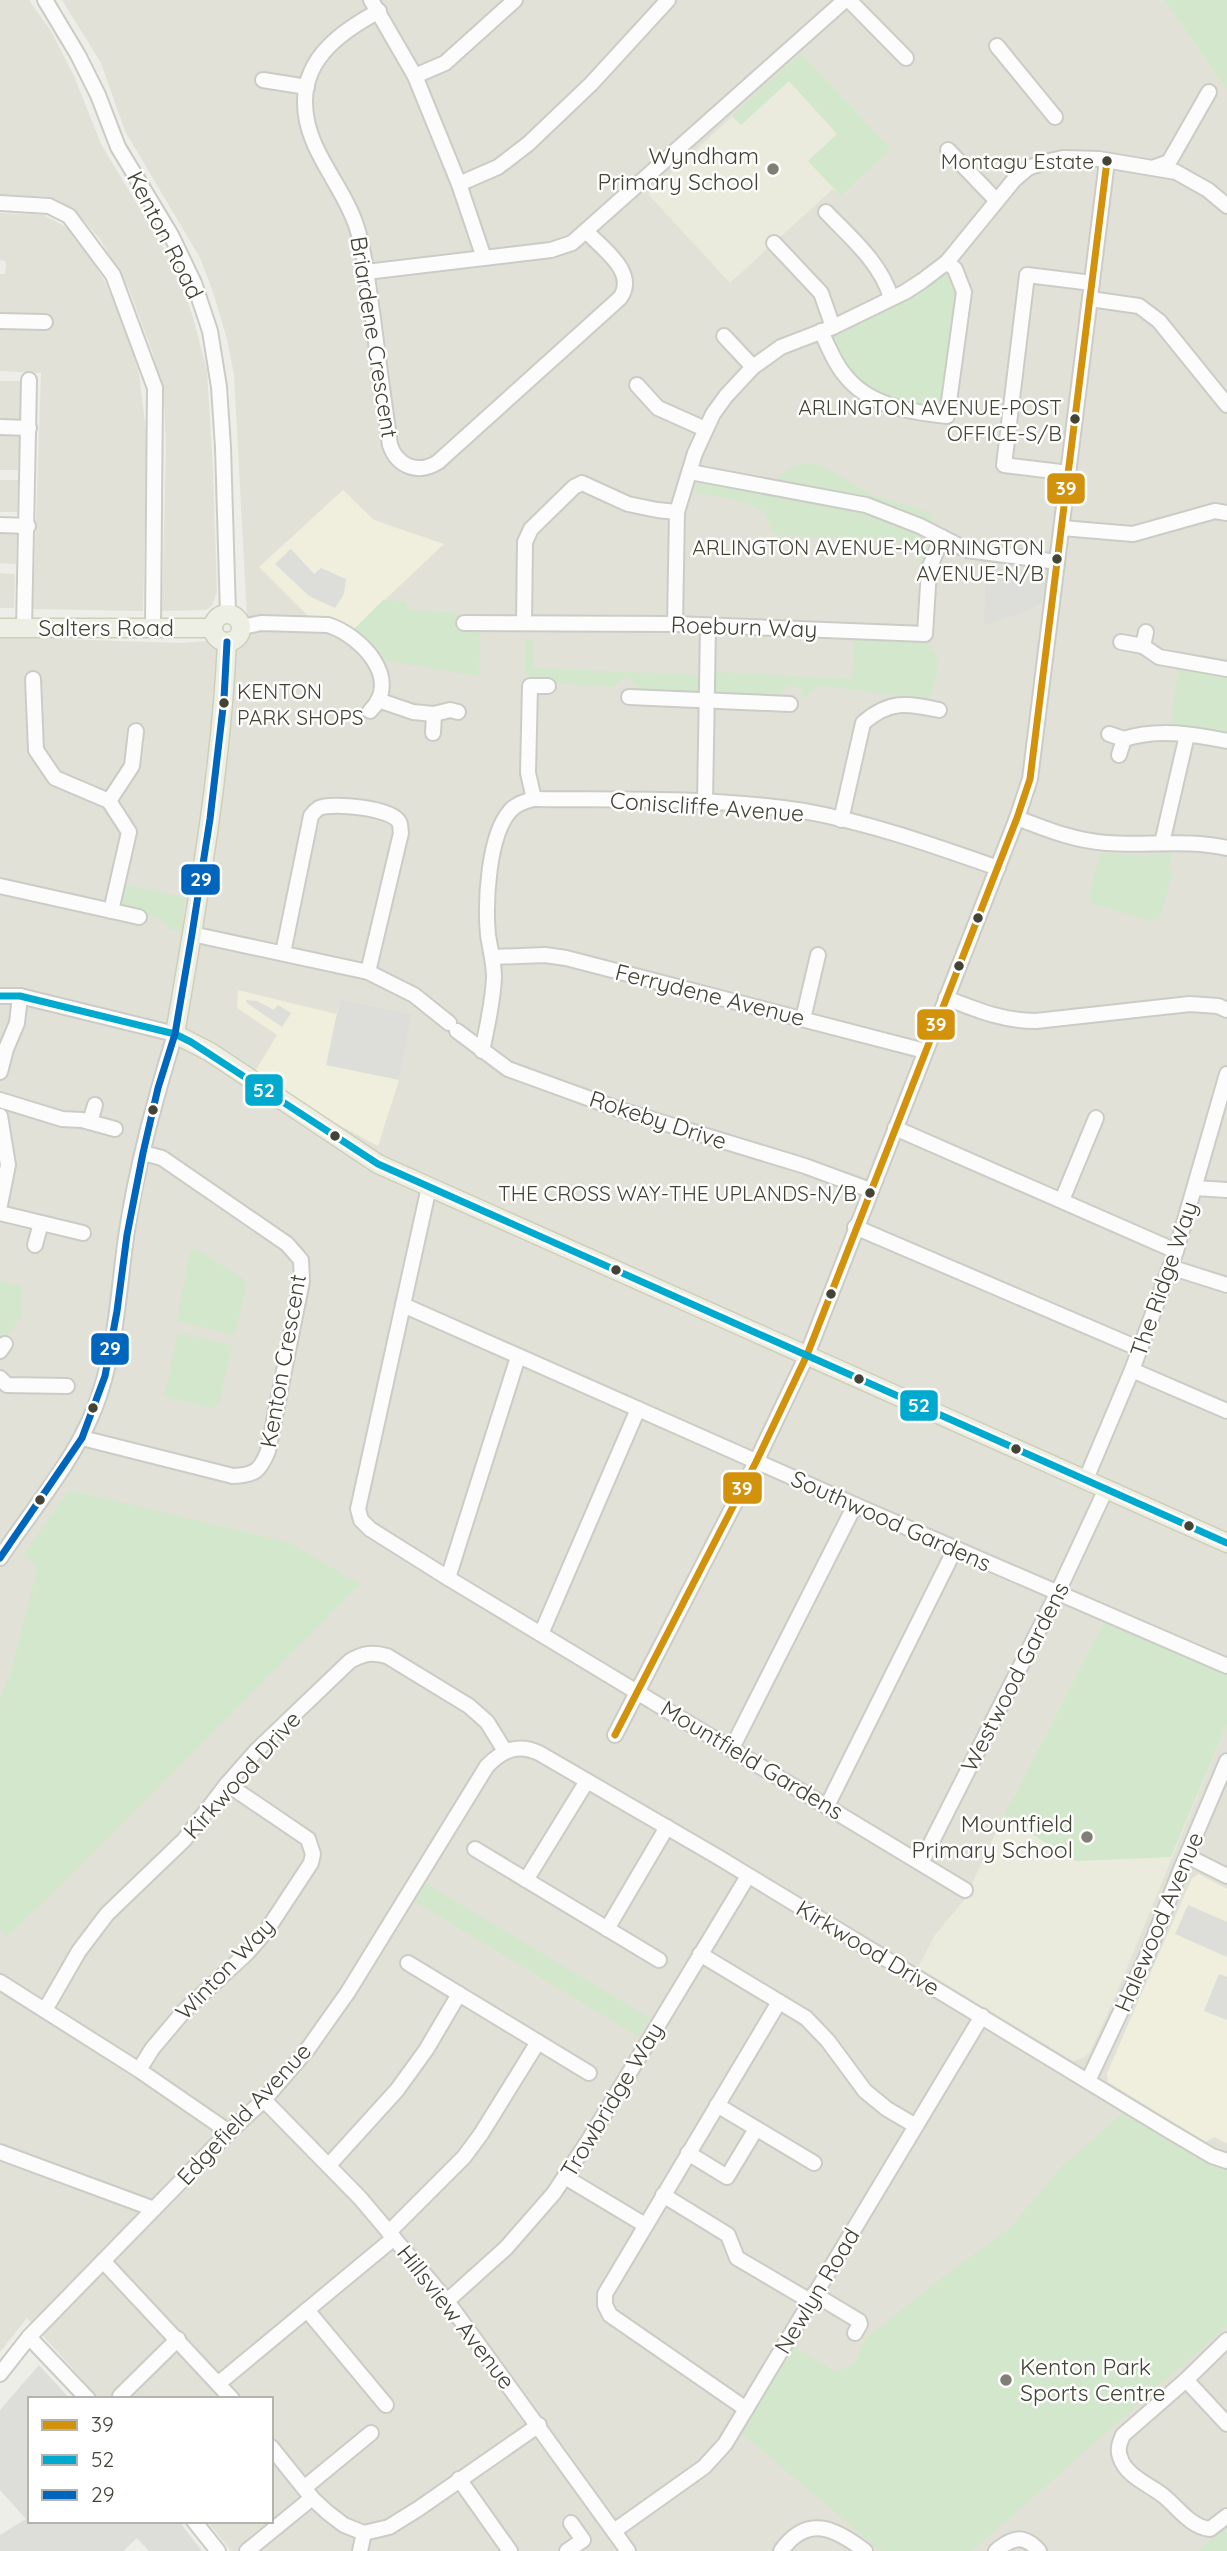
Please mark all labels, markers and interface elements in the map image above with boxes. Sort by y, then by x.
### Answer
place label: Wyndham Primary School [597,141,759,196]
place label: Montagu Estate [941,148,1094,174]
marker: Montagu Estate [1100,154,1114,168]
marker: Wyndham Primary School [765,161,781,177]
street label: Kenton Road [121,166,210,304]
street label: Briardene Crescent [344,234,405,440]
place label: ARLINGTON AVENUE-POST OFFICE-S/B [798,394,1062,446]
marker: ARLINGTON AVENUE-POST OFFICE-S/B [1068,412,1082,426]
line badge: 39 [1046,472,1086,505]
text: 39 [1056,476,1077,500]
place label: ARLINGTON AVENUE-MORNINGTON AVENUE-N/B [692,534,1044,586]
marker: ARLINGTON AVENUE-MORNINGTON AVENUE-N/B [1050,552,1064,566]
street label: Roeburn Way [670,609,818,644]
street label: Salters Road [38,613,174,642]
place label: KENTON PARK SHOPS [237,678,364,730]
marker: KENTON PARK SHOPS [217,696,231,710]
street label: Coniscliffe Avenue [609,785,805,828]
line badge: 29 [180,863,221,896]
text: 29 [190,867,212,891]
unlabelled marker [971,911,985,925]
street label: Ferrydene Avenue [612,957,808,1032]
unlabelled marker [952,959,966,973]
line badge: 39 [916,1008,956,1041]
text: 39 [926,1012,947,1036]
line badge: 52 [244,1073,284,1107]
text: 52 [253,1078,275,1102]
street label: Rokeby Drive [586,1084,730,1155]
unlabelled marker [146,1103,160,1117]
unlabelled marker [328,1129,342,1143]
place label: THE CROSS WAY-THE UPLANDS-N/B [498,1180,857,1206]
marker: THE CROSS WAY-THE UPLANDS-N/B [863,1186,877,1200]
street label: The Ridge Way [1123,1197,1204,1360]
unlabelled marker [609,1263,623,1277]
street label: Kenton Crescent [253,1272,312,1450]
unlabelled marker [824,1287,838,1301]
line badge: 29 [90,1332,130,1366]
text: 29 [99,1336,121,1360]
unlabelled marker [852,1372,866,1386]
line badge: 52 [899,1389,939,1422]
text: 52 [908,1393,930,1417]
unlabelled marker [86,1401,100,1415]
unlabelled marker [1009,1442,1023,1456]
street label: Southwood Gardens [787,1463,996,1578]
line badge: 39 [722,1471,763,1505]
text: 39 [732,1476,753,1500]
unlabelled marker [33,1493,47,1507]
unlabelled marker [1182,1519,1196,1533]
street label: Westwood Gardens [954,1577,1075,1777]
street label: Mountfield Gardens [656,1694,849,1826]
street label: Kirkwood Drive [177,1705,307,1845]
place label: Mountfield Primary School [911,1809,1073,1864]
street label: Halewood Avenue [1108,1828,1209,2016]
marker: Mountfield Primary School [1079,1829,1095,1845]
street label: Kirkwood Drive [791,1893,945,2002]
street label: Winton Way [169,1912,280,2026]
street label: Trowbridge Way [554,2017,669,2183]
street label: Edgefield Avenue [170,2037,317,2191]
street label: Newlyn Road [768,2223,865,2359]
street label: Hillsview Avenue [391,2239,522,2395]
place label: Kenton Park Sports Centre [1020,2352,1165,2407]
marker: Kenton Park Sports Centre [998,2372,1014,2388]
legend [28,2397,273,2523]
text: 39 [91,2411,114,2437]
text: 52 [91,2446,114,2472]
text: 29 [91,2481,114,2507]

